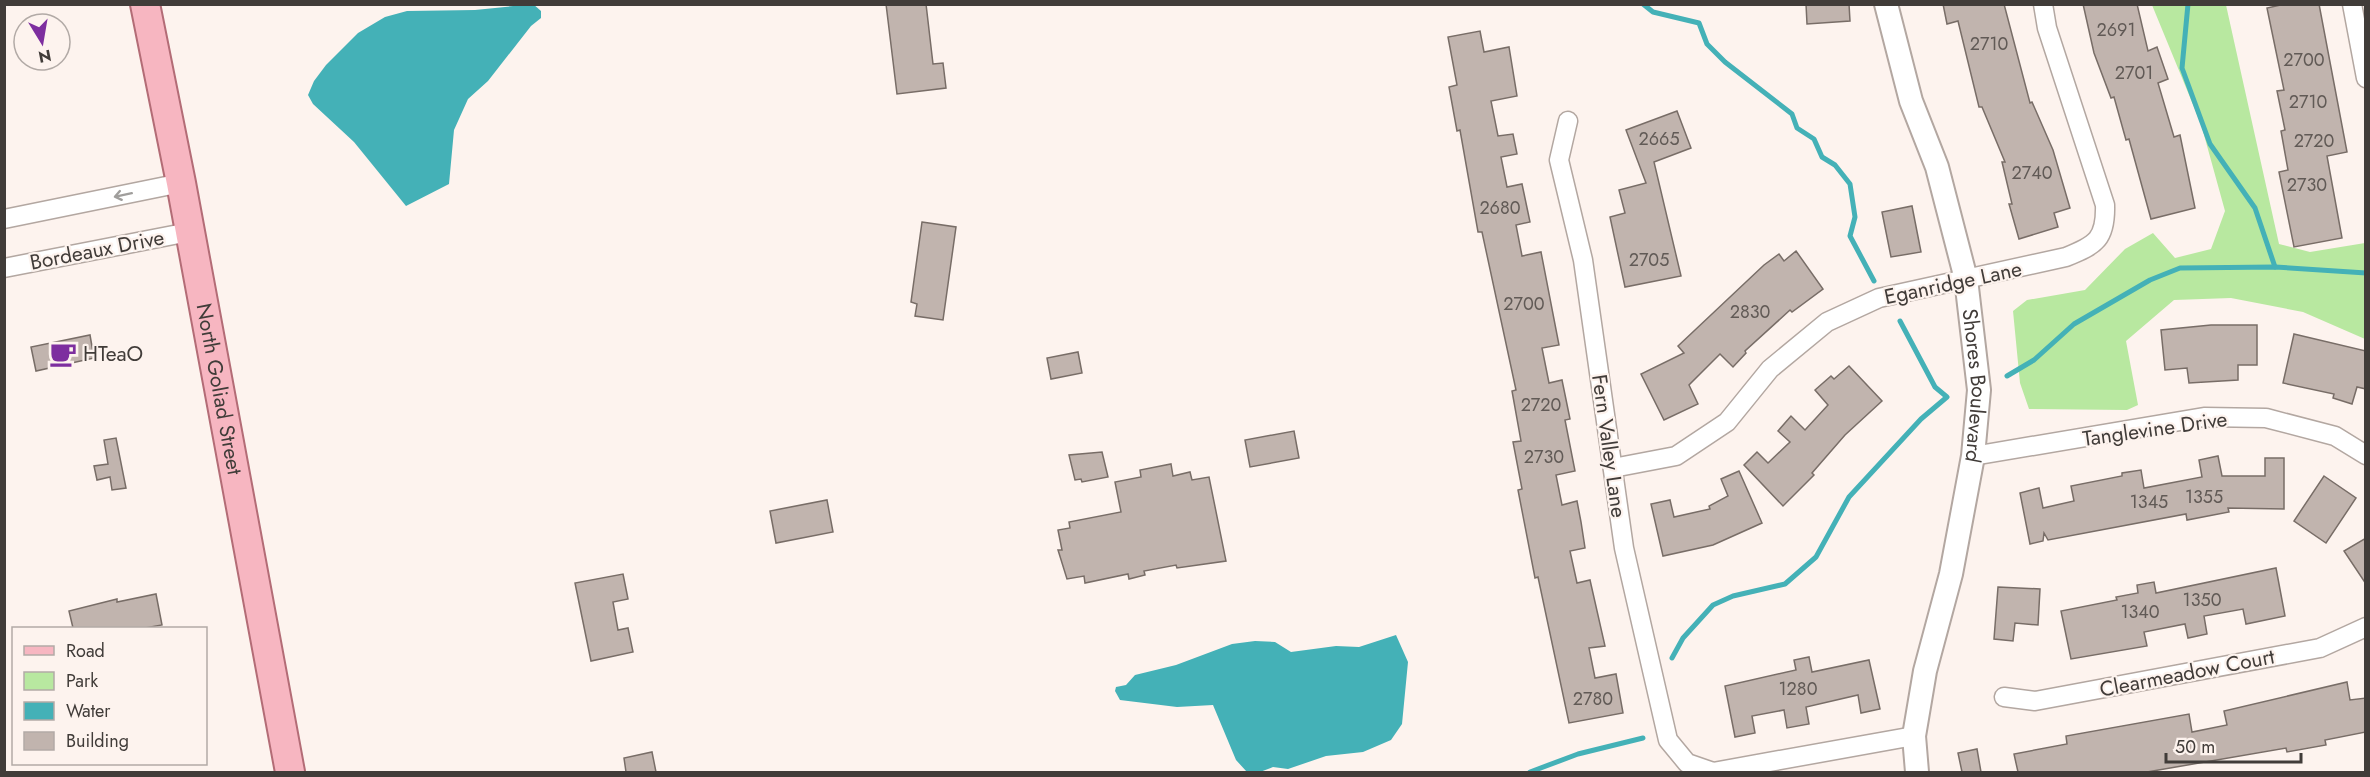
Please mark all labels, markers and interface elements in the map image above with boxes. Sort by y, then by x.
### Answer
north arrow [12,12,72,72]
house number: 2691 [2096,17,2136,43]
house number: 2710 [1970,31,2008,57]
text: N [36,44,53,69]
house number: 2700 [2283,47,2325,73]
house number: 2701 [2115,60,2153,86]
house number: 2710 [2289,89,2327,115]
house number: 2665 [1638,126,1680,152]
house number: 2720 [2294,128,2335,154]
house number: 2740 [2012,160,2053,186]
house number: 2730 [2287,172,2327,198]
one-way arrow [114,190,134,201]
house number: 2680 [1479,195,1521,221]
street label: Bordeaux Drive [27,222,167,278]
house number: 2705 [1629,247,1669,273]
street label: Eganridge Lane [1882,254,2025,312]
house number: 2700 [1503,291,1545,317]
house number: 2830 [1730,299,1771,325]
street label: North Goliad Street [189,301,250,477]
street label: Shores Boulevard [1955,307,1994,465]
cafe icon: HTeaO [48,339,78,369]
place label: HTeaO [83,339,143,369]
street label: Fern Valley Lane [1584,373,1634,520]
house number: 2720 [1521,392,1562,418]
street label: Tanglevine Drive [2081,404,2229,454]
house number: 2730 [1524,444,1564,470]
house number: 1355 [2185,484,2223,510]
house number: 1345 [2130,489,2168,515]
house number: 1350 [2183,587,2222,613]
house number: 1340 [2120,599,2160,625]
legend [12,627,207,765]
text: Road [66,638,105,664]
street label: Clearmeadow Court [2097,641,2277,705]
text: Park [66,668,98,694]
house number: 1280 [1779,676,1818,702]
house number: 2780 [1573,686,1613,712]
text: Water [66,698,111,724]
scale bar [2166,726,2301,764]
text: Building [66,728,129,754]
text: 50 m [2175,734,2215,760]

